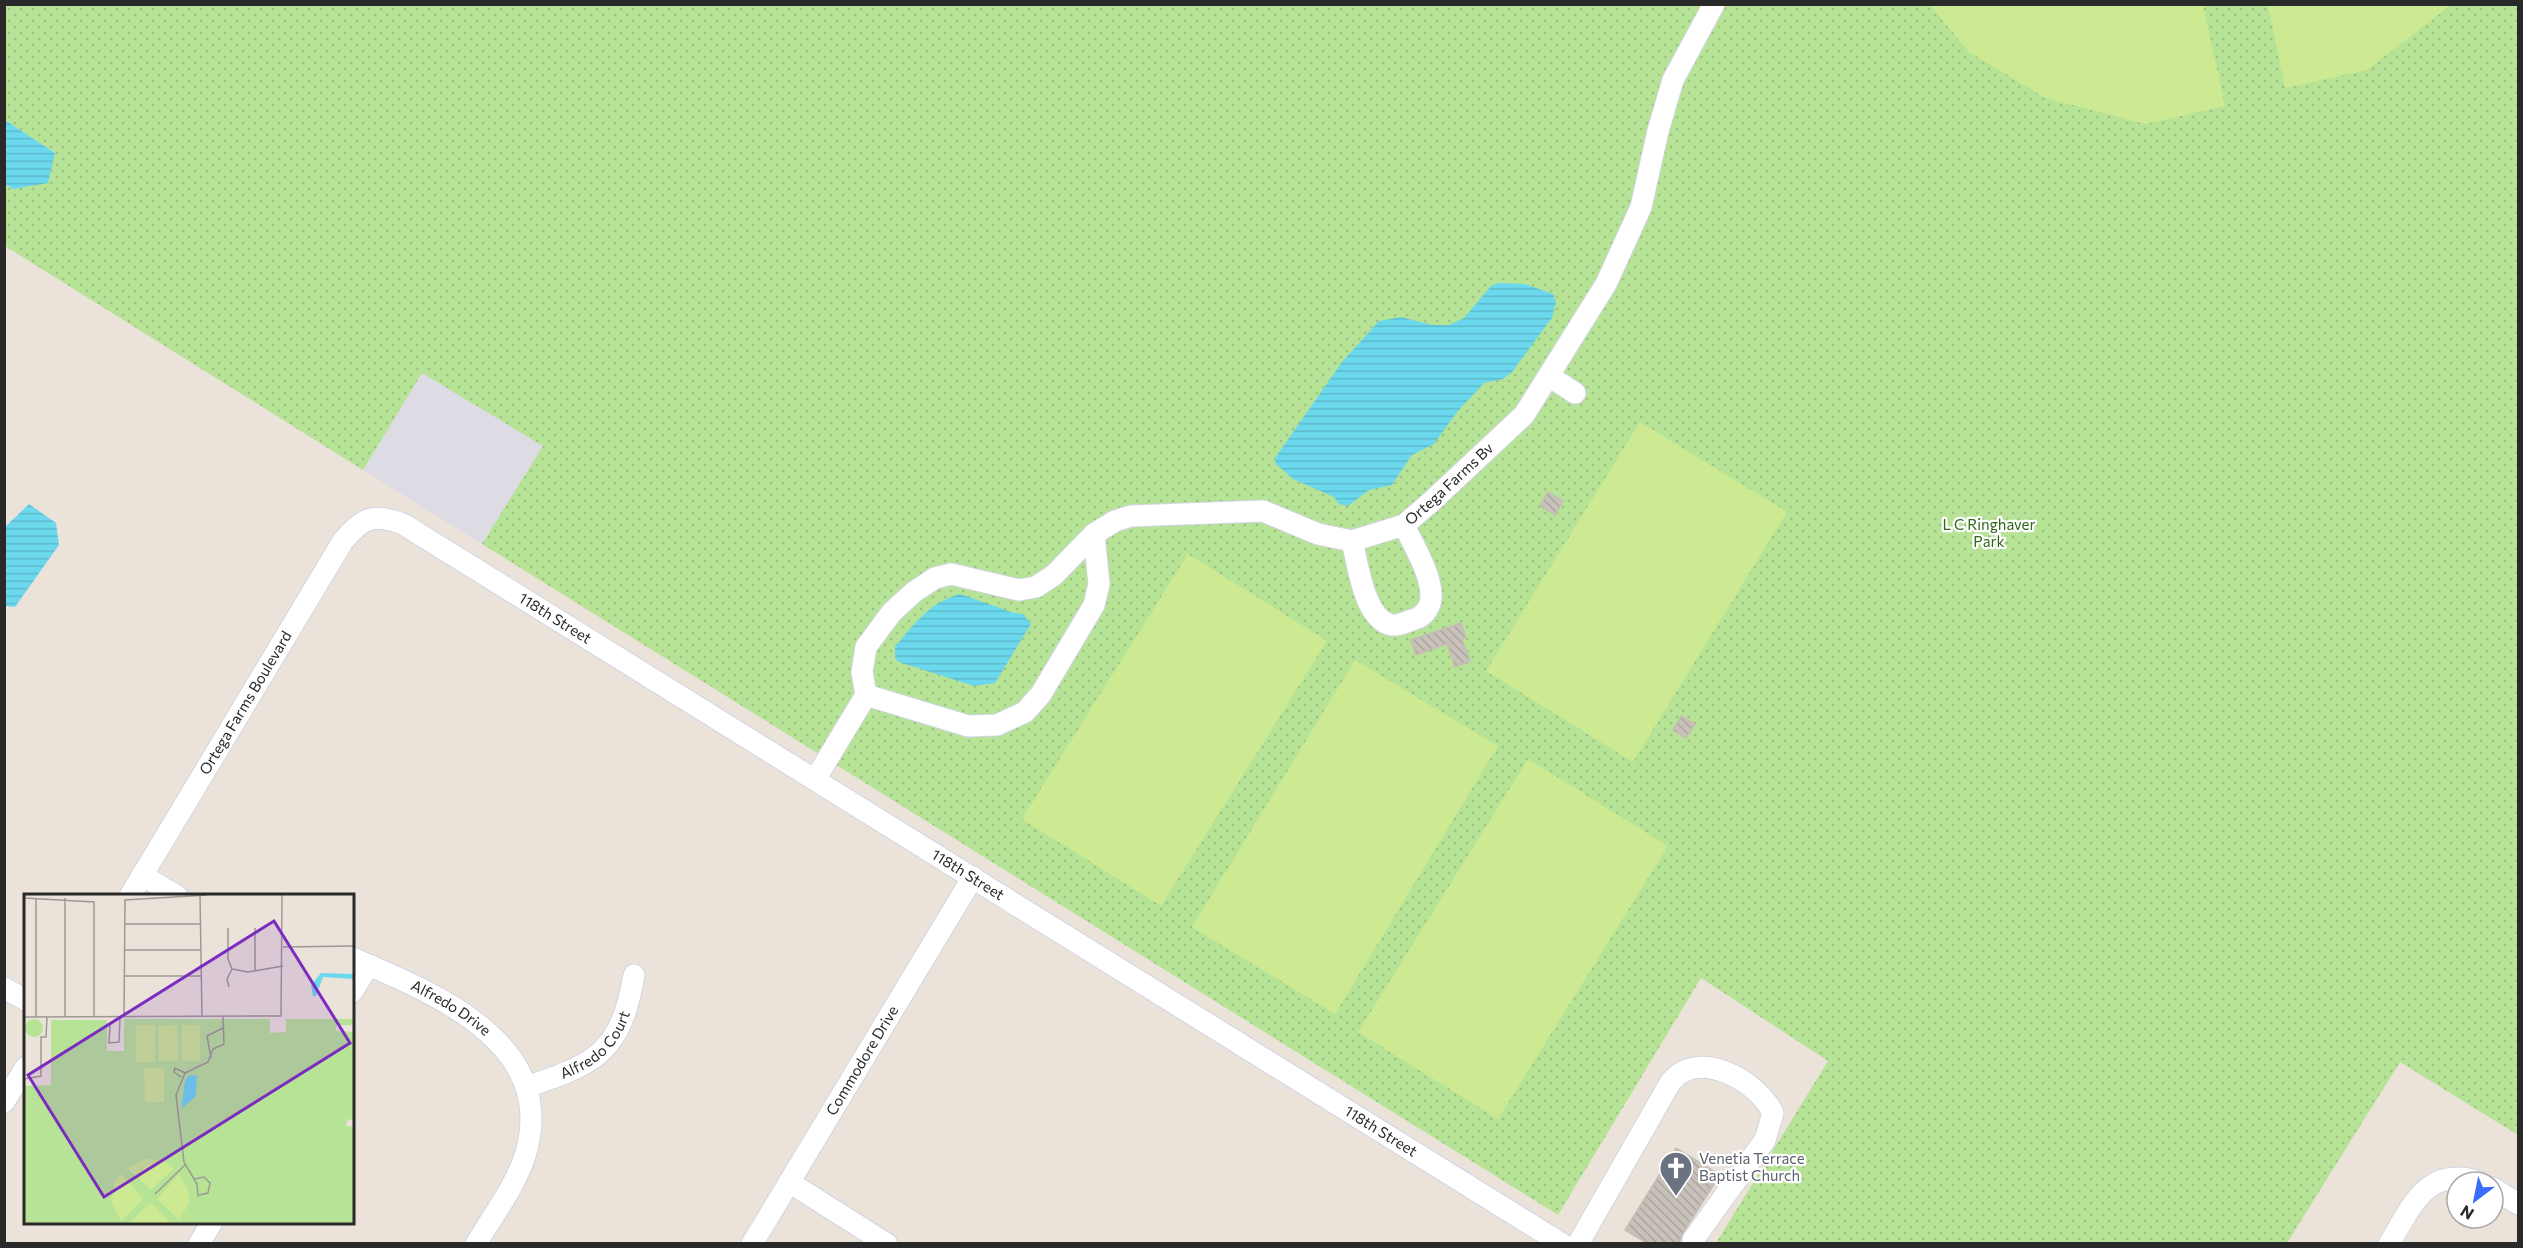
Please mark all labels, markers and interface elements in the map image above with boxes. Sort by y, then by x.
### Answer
street label: Ortega Farms Bv [1401,438,1497,528]
park label: L C Ringhaver Park [1943,515,2035,550]
street label: 118th Street [516,588,595,647]
street label: Ortega Farms Boulevard [195,627,295,778]
street label: 118th Street [929,845,1008,903]
inset map [24,894,354,1224]
street label: Alfredo Drive [409,976,495,1039]
street label: Commodore Drive [822,1002,901,1118]
street label: Alfredo Court [557,1008,633,1082]
street label: 118th Street [1342,1101,1421,1160]
place label: Venetia Terrace Baptist Church [1699,1149,1805,1184]
church icon: Venetia Terrace Baptist Church [1658,1150,1694,1197]
north arrow [2445,1170,2505,1230]
text: N [2457,1202,2477,1224]

